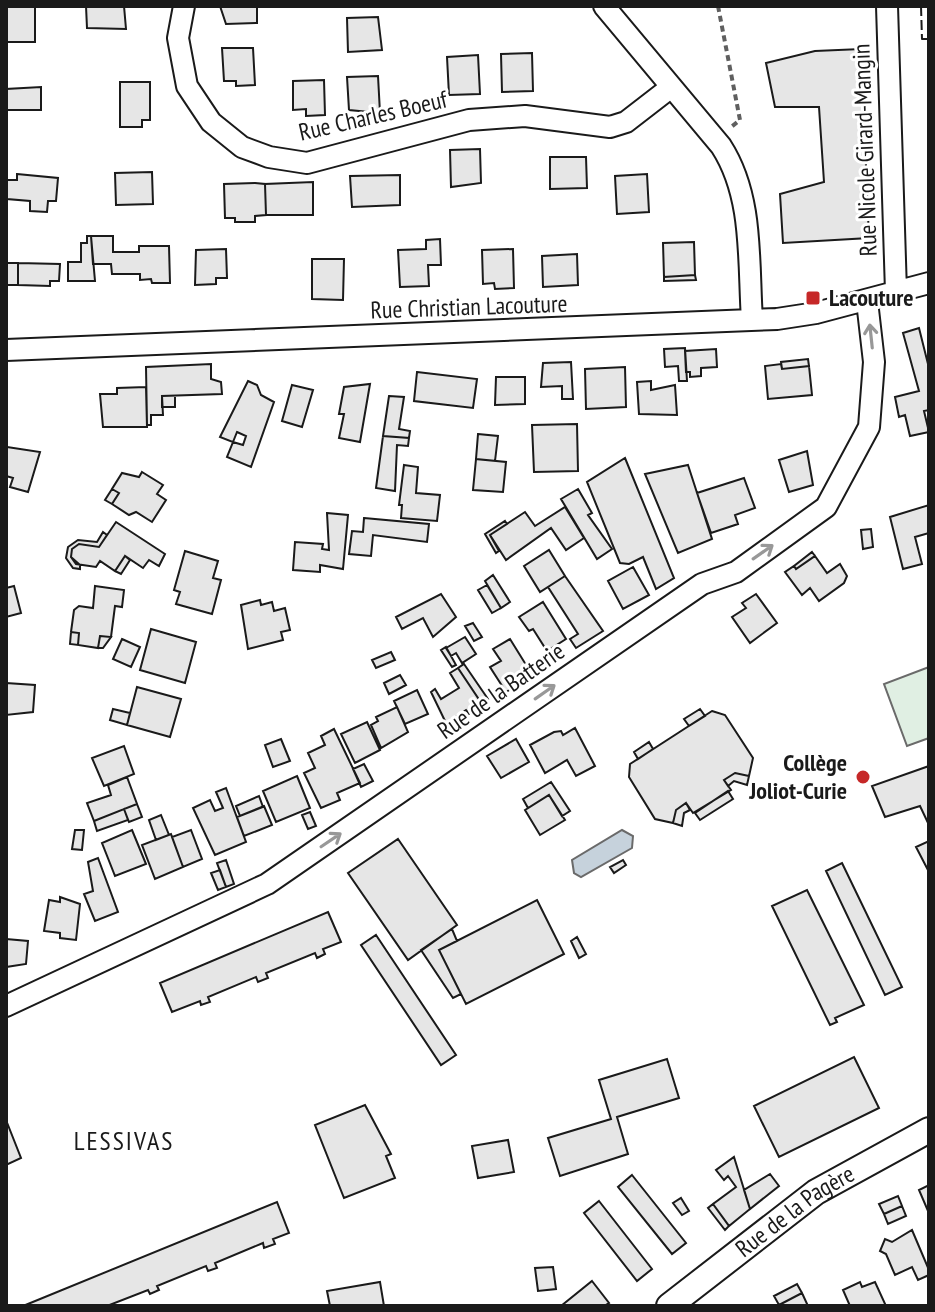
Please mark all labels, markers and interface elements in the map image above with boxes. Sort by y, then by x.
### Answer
street label: Rue Nicole Girard-Mangin [845,43,884,257]
street label: Rue Charles Boeuf [296,83,451,148]
place label: Lacouture [829,282,914,313]
street label: Rue Christian Lacouture [370,288,568,325]
marker: Lacouture [804,289,822,307]
one-way arrow [863,323,878,350]
one-way arrow [752,544,773,561]
street label: Rue de la Batterie [431,635,570,746]
one-way arrow [534,684,556,700]
place label: Collège Joliot-Curie [748,747,847,806]
marker: Collège Joliot-Curie [854,768,872,786]
one-way arrow [319,832,341,848]
district label: LESSIVAS [74,1124,174,1157]
street label: Rue de la Pagère [729,1158,860,1264]

